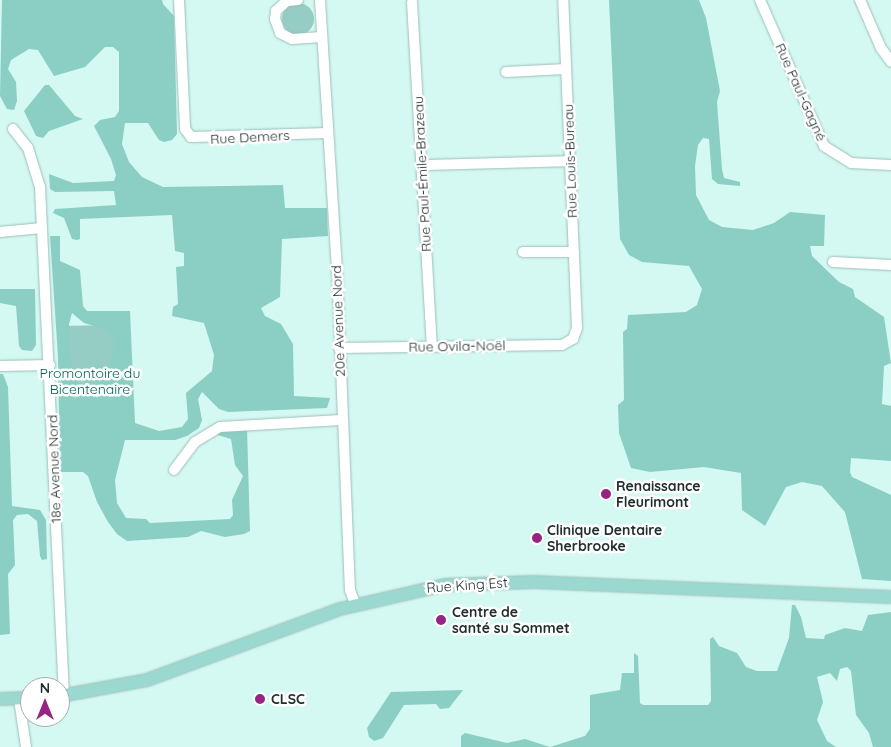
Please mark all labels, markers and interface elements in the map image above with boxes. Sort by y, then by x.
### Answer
street label: Rue Paul-Gagné [772,40,830,144]
street label: Rue Paul-Émile-Brazeau [410,96,434,252]
street label: Rue Louis-Bureau [560,104,580,218]
street label: Rue Demers [210,127,290,147]
street label: 20e Avenue Nord [328,265,348,377]
street label: Rue Ovila-Noël [408,337,506,355]
park label: Promontoire du Bicentenaire [40,365,140,398]
street label: 18e Avenue Nord [44,415,64,523]
place label: Renaissance Fleurimont [616,478,701,511]
marker: Renaissance Fleurimont [600,488,612,500]
place label: Clinique Dentaire Sherbrooke [547,522,662,554]
marker: Clinique Dentaire Sherbrooke [531,532,543,544]
street label: Rue King Est [426,574,508,596]
place label: Centre de santé su Sommet [452,604,570,636]
marker: Centre de santé su Sommet [434,613,448,627]
north arrow [20,677,70,727]
text: N [40,679,50,697]
place label: CLSC [271,691,305,707]
marker: CLSC [253,692,267,706]

